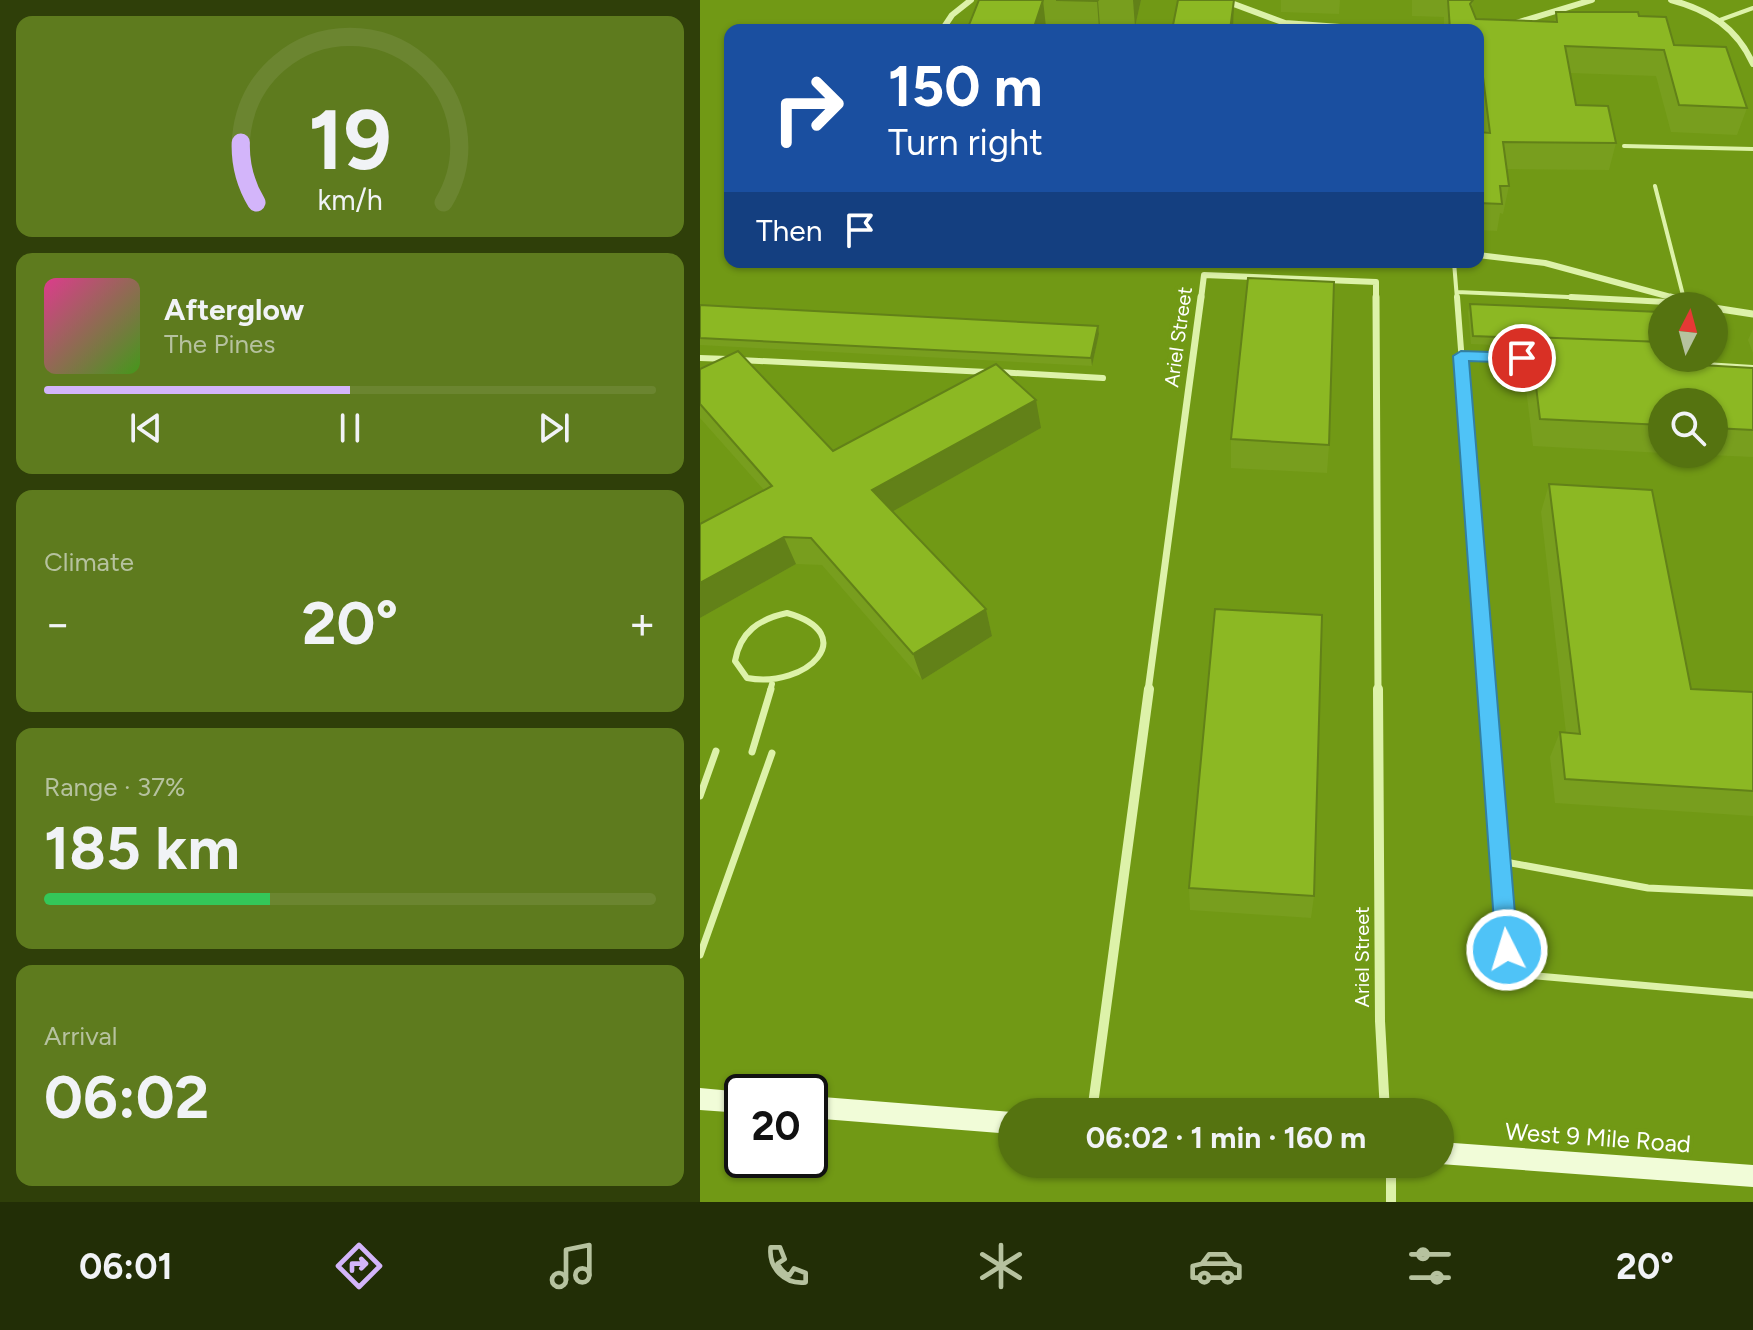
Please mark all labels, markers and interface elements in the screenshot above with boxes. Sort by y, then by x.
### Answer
text: 150 m [888,53,1043,120]
icon: right [756,56,860,160]
text: 19 [308,89,392,189]
text: Turn right [888,121,1043,164]
text: km/h [317,183,383,217]
icon: arrive [838,208,882,252]
text: Then [756,212,822,249]
street label: Ariel Street [1159,285,1197,389]
text: Afterglow [164,291,304,328]
north arrow [1648,292,1728,372]
map controls [1648,292,1728,468]
pin [1488,324,1556,392]
text: The Pines [164,328,275,360]
icon: arrive [1500,336,1544,380]
button: search [1648,388,1728,468]
icon: previous [124,406,168,450]
icon: pause [328,406,372,450]
icon: next [532,406,576,450]
text: Climate [44,546,134,578]
text: 20° [302,587,398,659]
text: − [44,597,71,650]
text: + [629,597,656,650]
text: Range · 37% [44,771,186,803]
text: 185 km [44,812,240,884]
street label: Ariel Street [1350,906,1374,1008]
position arrow [1465,908,1549,992]
text: Arrival [44,1020,117,1052]
text: 06:02 [44,1061,209,1133]
speed limit sign: 20 [724,1074,828,1178]
street label: West 9 Mile Road [1504,1117,1692,1158]
text: 06:02 · 1 min · 160 m [1086,1119,1366,1156]
icon: directions [331,1238,387,1294]
icon: music [545,1238,601,1294]
icon: phone [759,1238,815,1294]
icon: climate [973,1238,1029,1294]
icon: car [1188,1238,1244,1294]
icon: filters [1402,1238,1458,1294]
text: 06:01 [79,1245,173,1288]
text: 20° [1616,1245,1674,1288]

